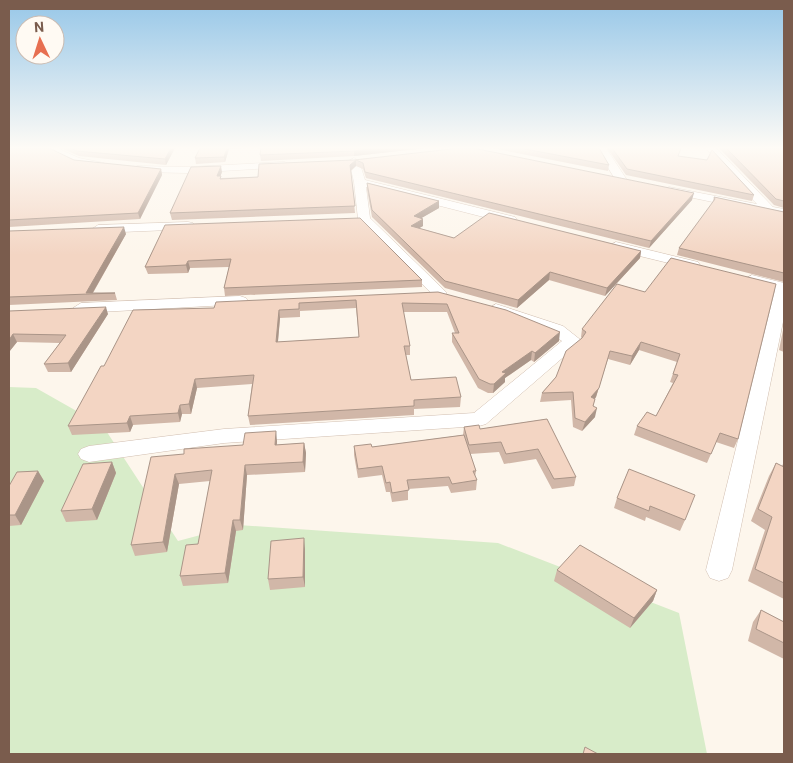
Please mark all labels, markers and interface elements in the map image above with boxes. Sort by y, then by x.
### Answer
north arrow [15,15,65,65]
text: N [34,19,45,35]

